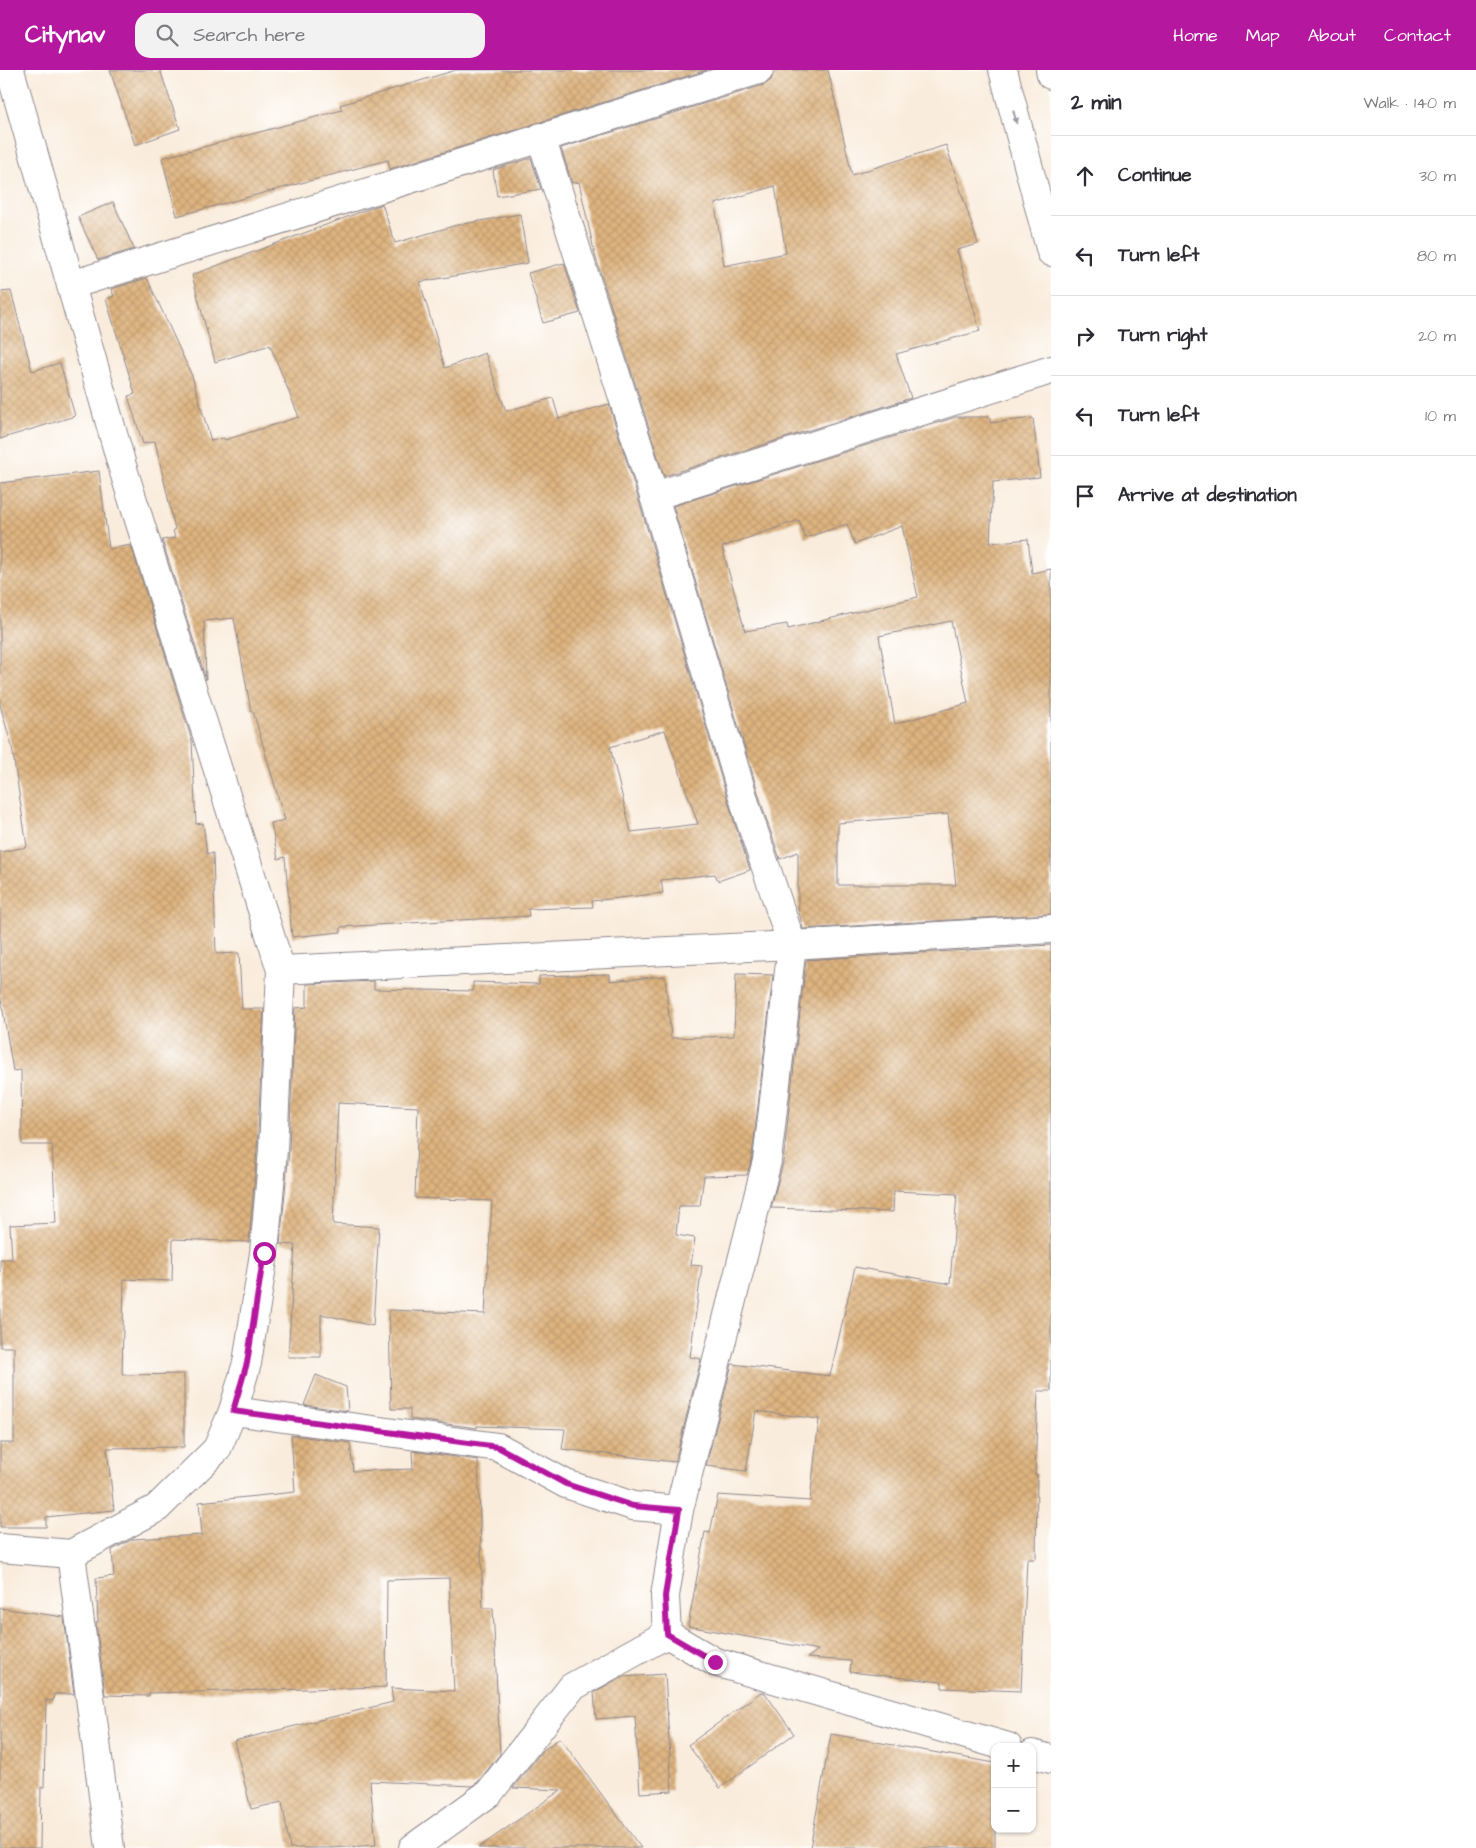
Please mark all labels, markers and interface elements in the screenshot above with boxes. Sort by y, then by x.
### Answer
search box [135,13,485,58]
text: Citynav [25,18,105,52]
icon: search [153,21,181,49]
text: Search here [193,22,305,49]
text: Home [1173,23,1218,48]
text: Map [1246,23,1280,48]
text: About [1308,23,1356,48]
text: Contact [1384,23,1451,48]
text: 2 min [1071,88,1121,117]
text: Walk · 140 m [1364,92,1456,114]
one-way arrow [1011,110,1019,125]
icon: ahead [1071,162,1099,190]
text: Continue [1118,162,1192,189]
text: 30 m [1419,165,1456,187]
icon: left [1071,242,1099,270]
text: Turn left [1118,242,1199,269]
text: 80 m [1417,245,1456,267]
icon: right [1071,322,1099,350]
text: Turn right [1118,322,1207,349]
text: 20 m [1418,325,1456,347]
icon: left [1071,402,1099,430]
text: Turn left [1118,402,1199,429]
text: 10 m [1425,405,1456,427]
icon: arrive [1071,482,1099,510]
text: Arrive at destination [1118,482,1297,509]
route start [253,1242,276,1265]
route end [704,1651,727,1674]
map controls [991,1743,1036,1833]
button: + [991,1743,1036,1788]
button: − [991,1788,1036,1833]

